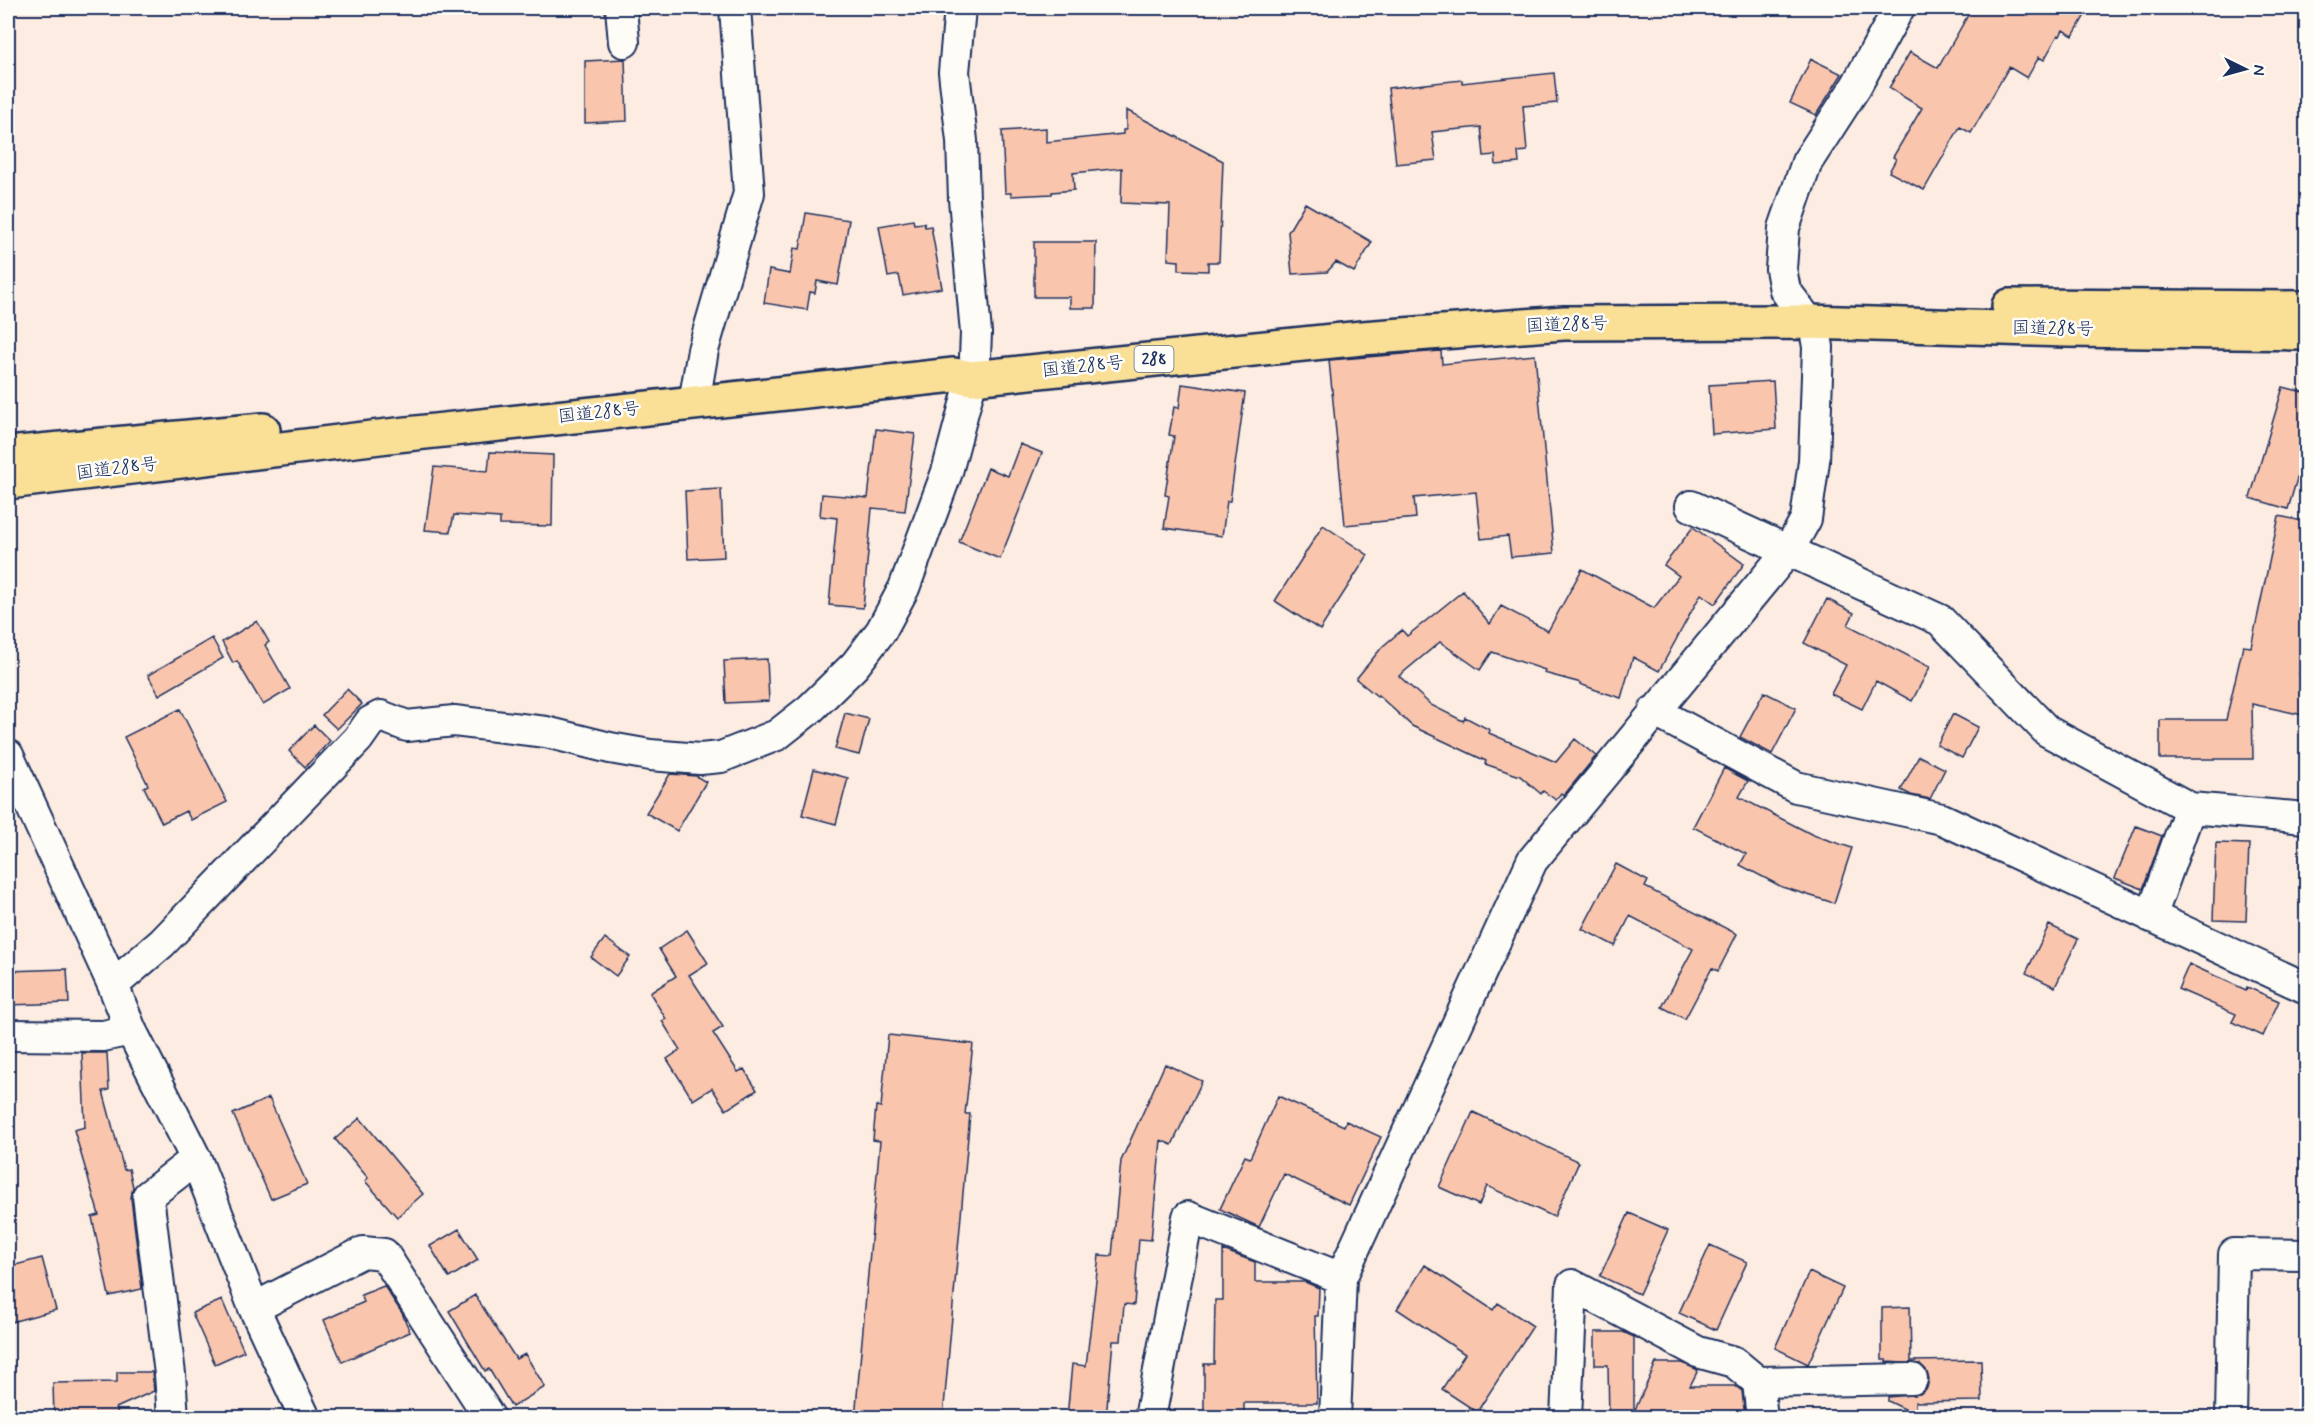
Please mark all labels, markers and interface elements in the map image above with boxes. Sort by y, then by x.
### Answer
north arrow [2215,39,2275,99]
text: N [2248,64,2269,76]
street label: 国道288号 [1525,312,1609,338]
street label: 国道288号 [2012,316,2094,342]
road number: 288 [1134,346,1174,372]
street label: 国道288号 [1041,351,1125,383]
street label: 国道288号 [557,397,641,429]
street label: 国道288号 [75,452,159,486]

